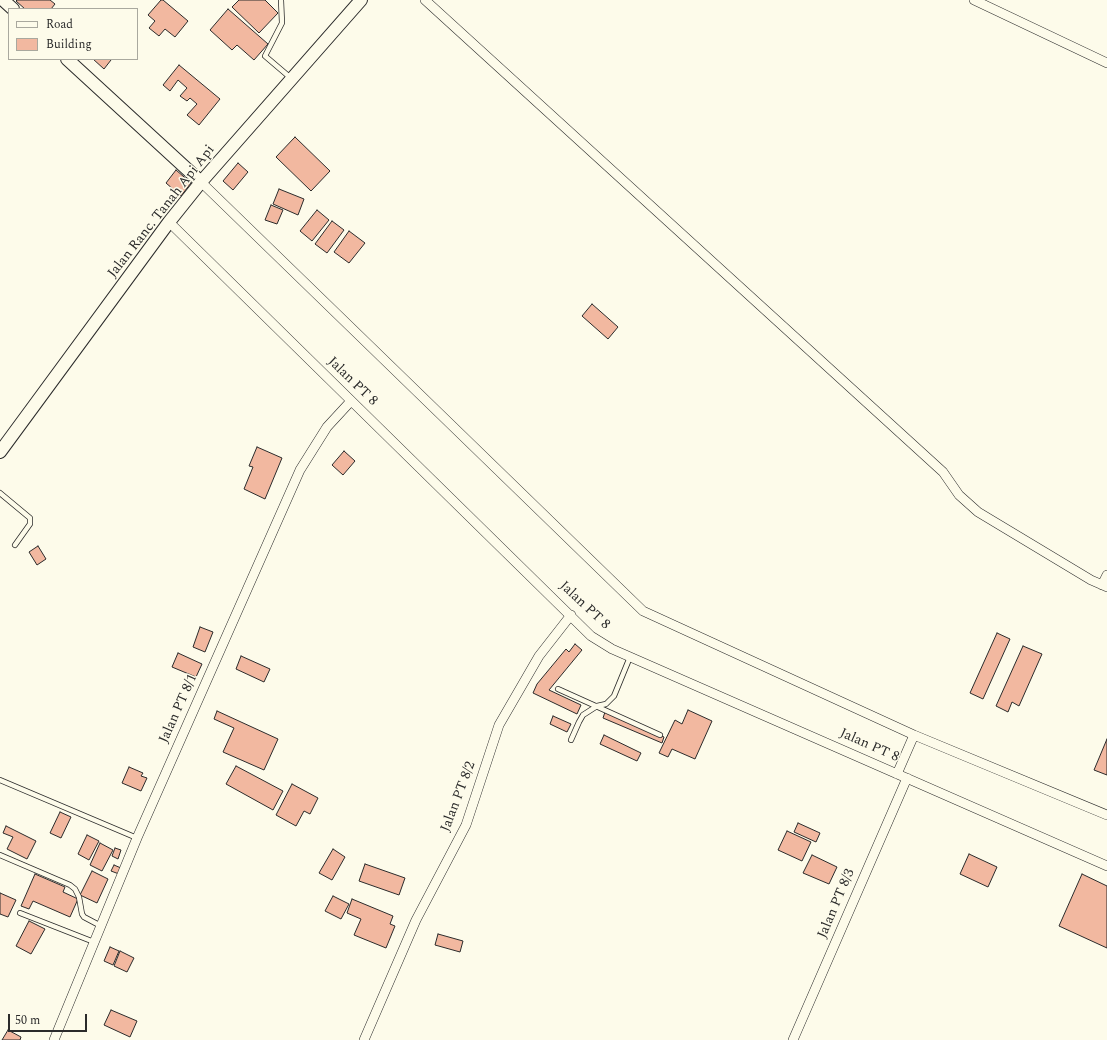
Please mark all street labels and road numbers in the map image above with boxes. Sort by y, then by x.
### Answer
street label: Jalan Ranc. Tanah Api Api [105,142,219,282]
street label: Jalan PT 8 [323,354,381,410]
street label: Jalan PT 8 [555,578,613,634]
street label: Jalan PT 8/1 [156,672,202,746]
street label: Jalan PT 8 [837,725,901,767]
street label: Jalan PT 8/2 [438,760,480,834]
street label: Jalan PT 8/3 [815,867,859,941]

